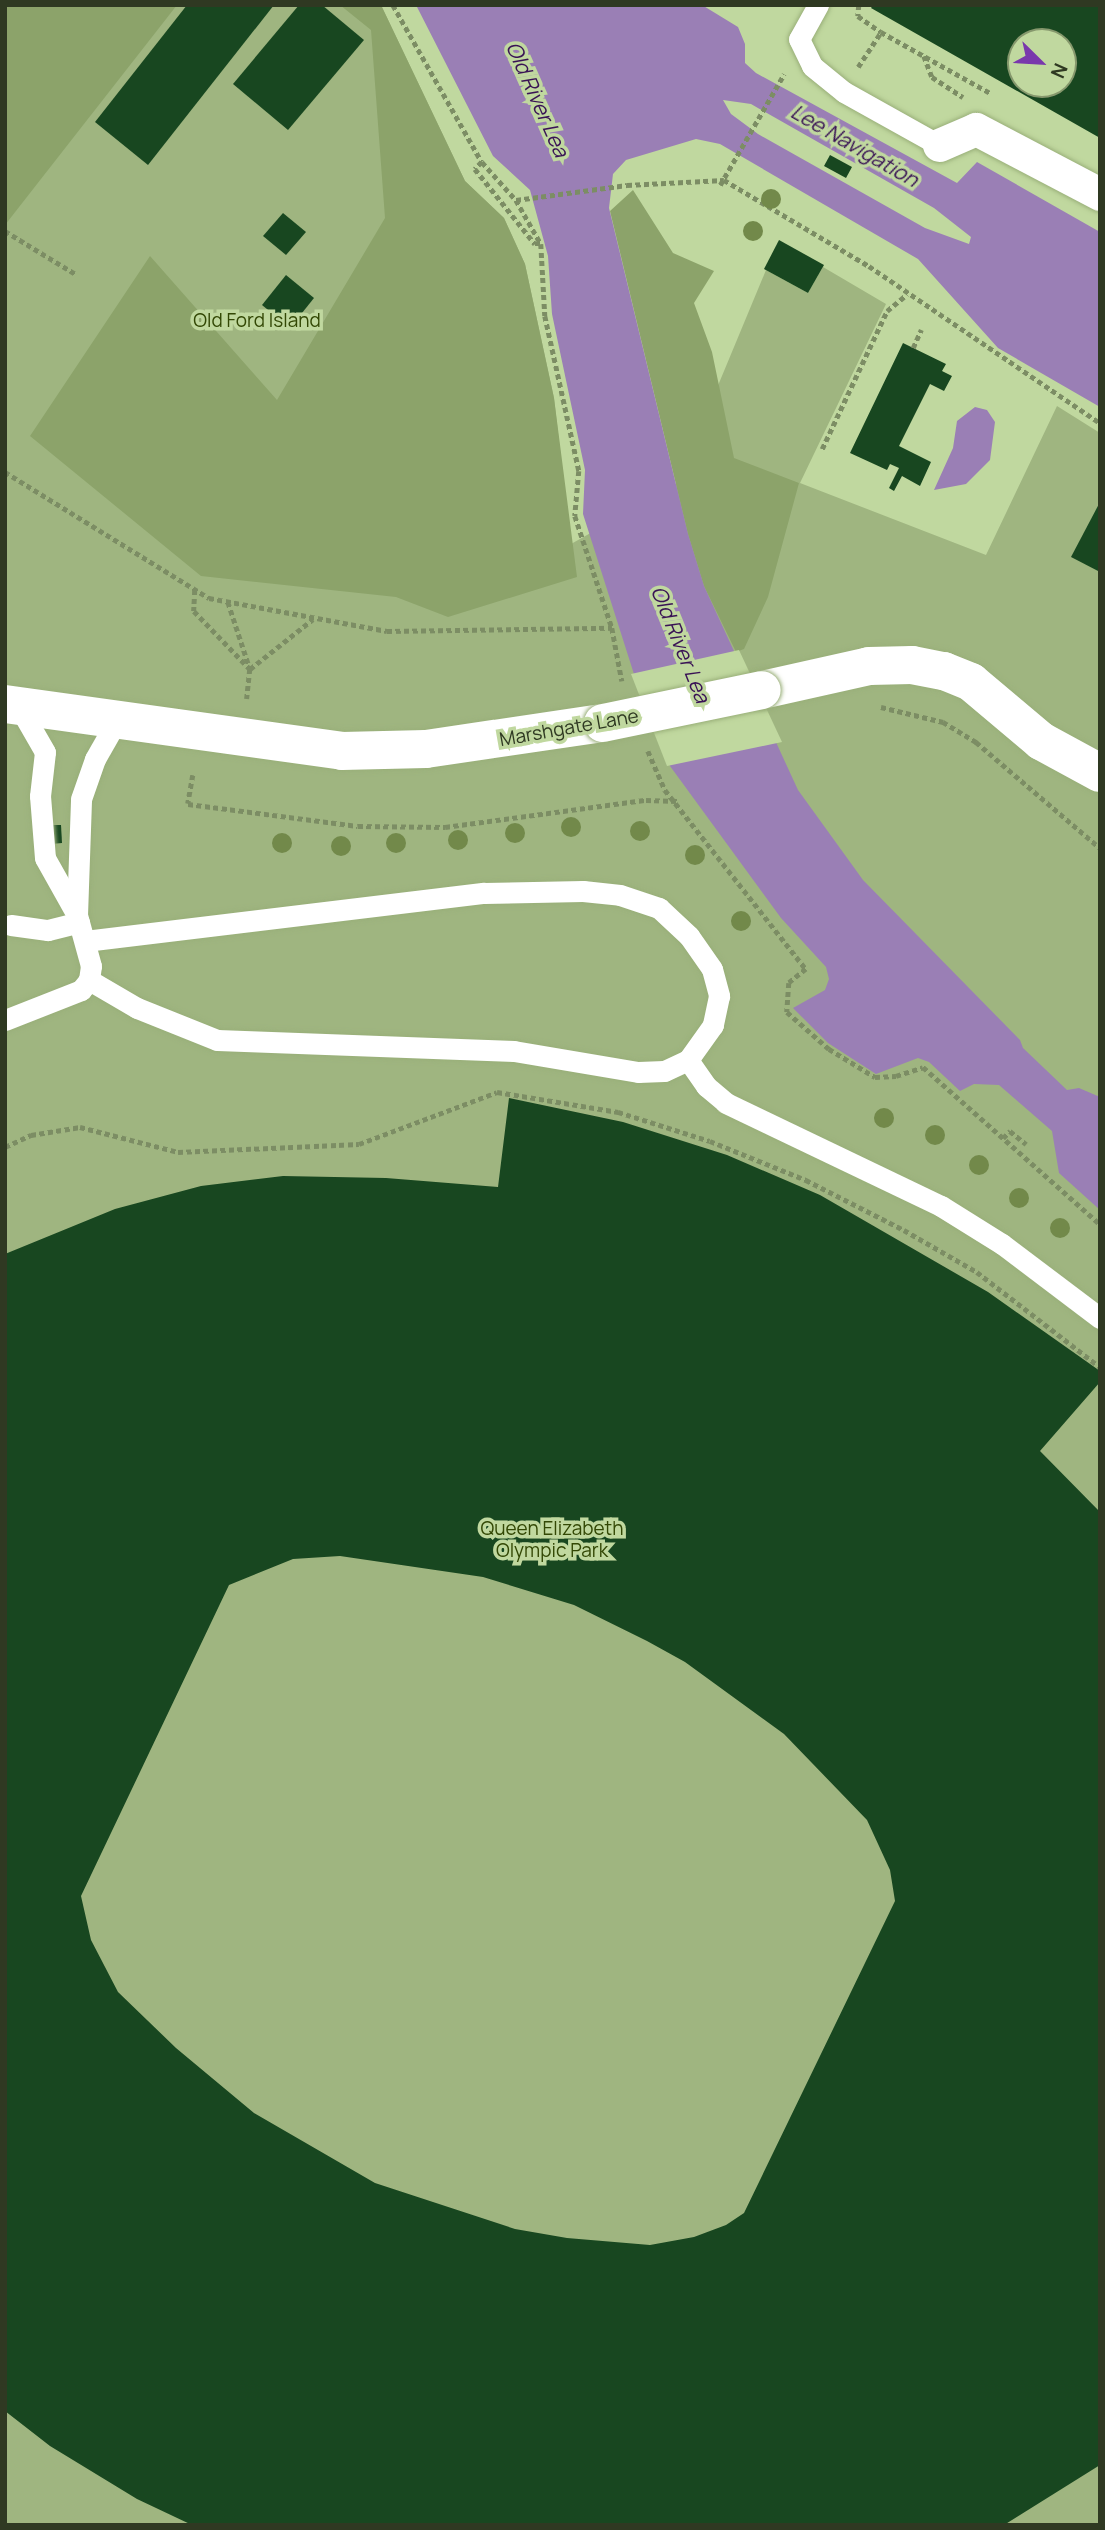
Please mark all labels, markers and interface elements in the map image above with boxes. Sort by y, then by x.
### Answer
north arrow [1007,28,1077,98]
water label: Old River Lea [501,37,575,161]
text: N [1045,59,1074,82]
water label: Lee Navigation [787,98,923,192]
park label: Old Ford Island [193,310,321,332]
water label: Old River Lea [646,582,716,706]
street label: Marshgate Lane [498,705,640,751]
park label: Queen Elizabeth Olympic Park [480,1518,624,1562]

